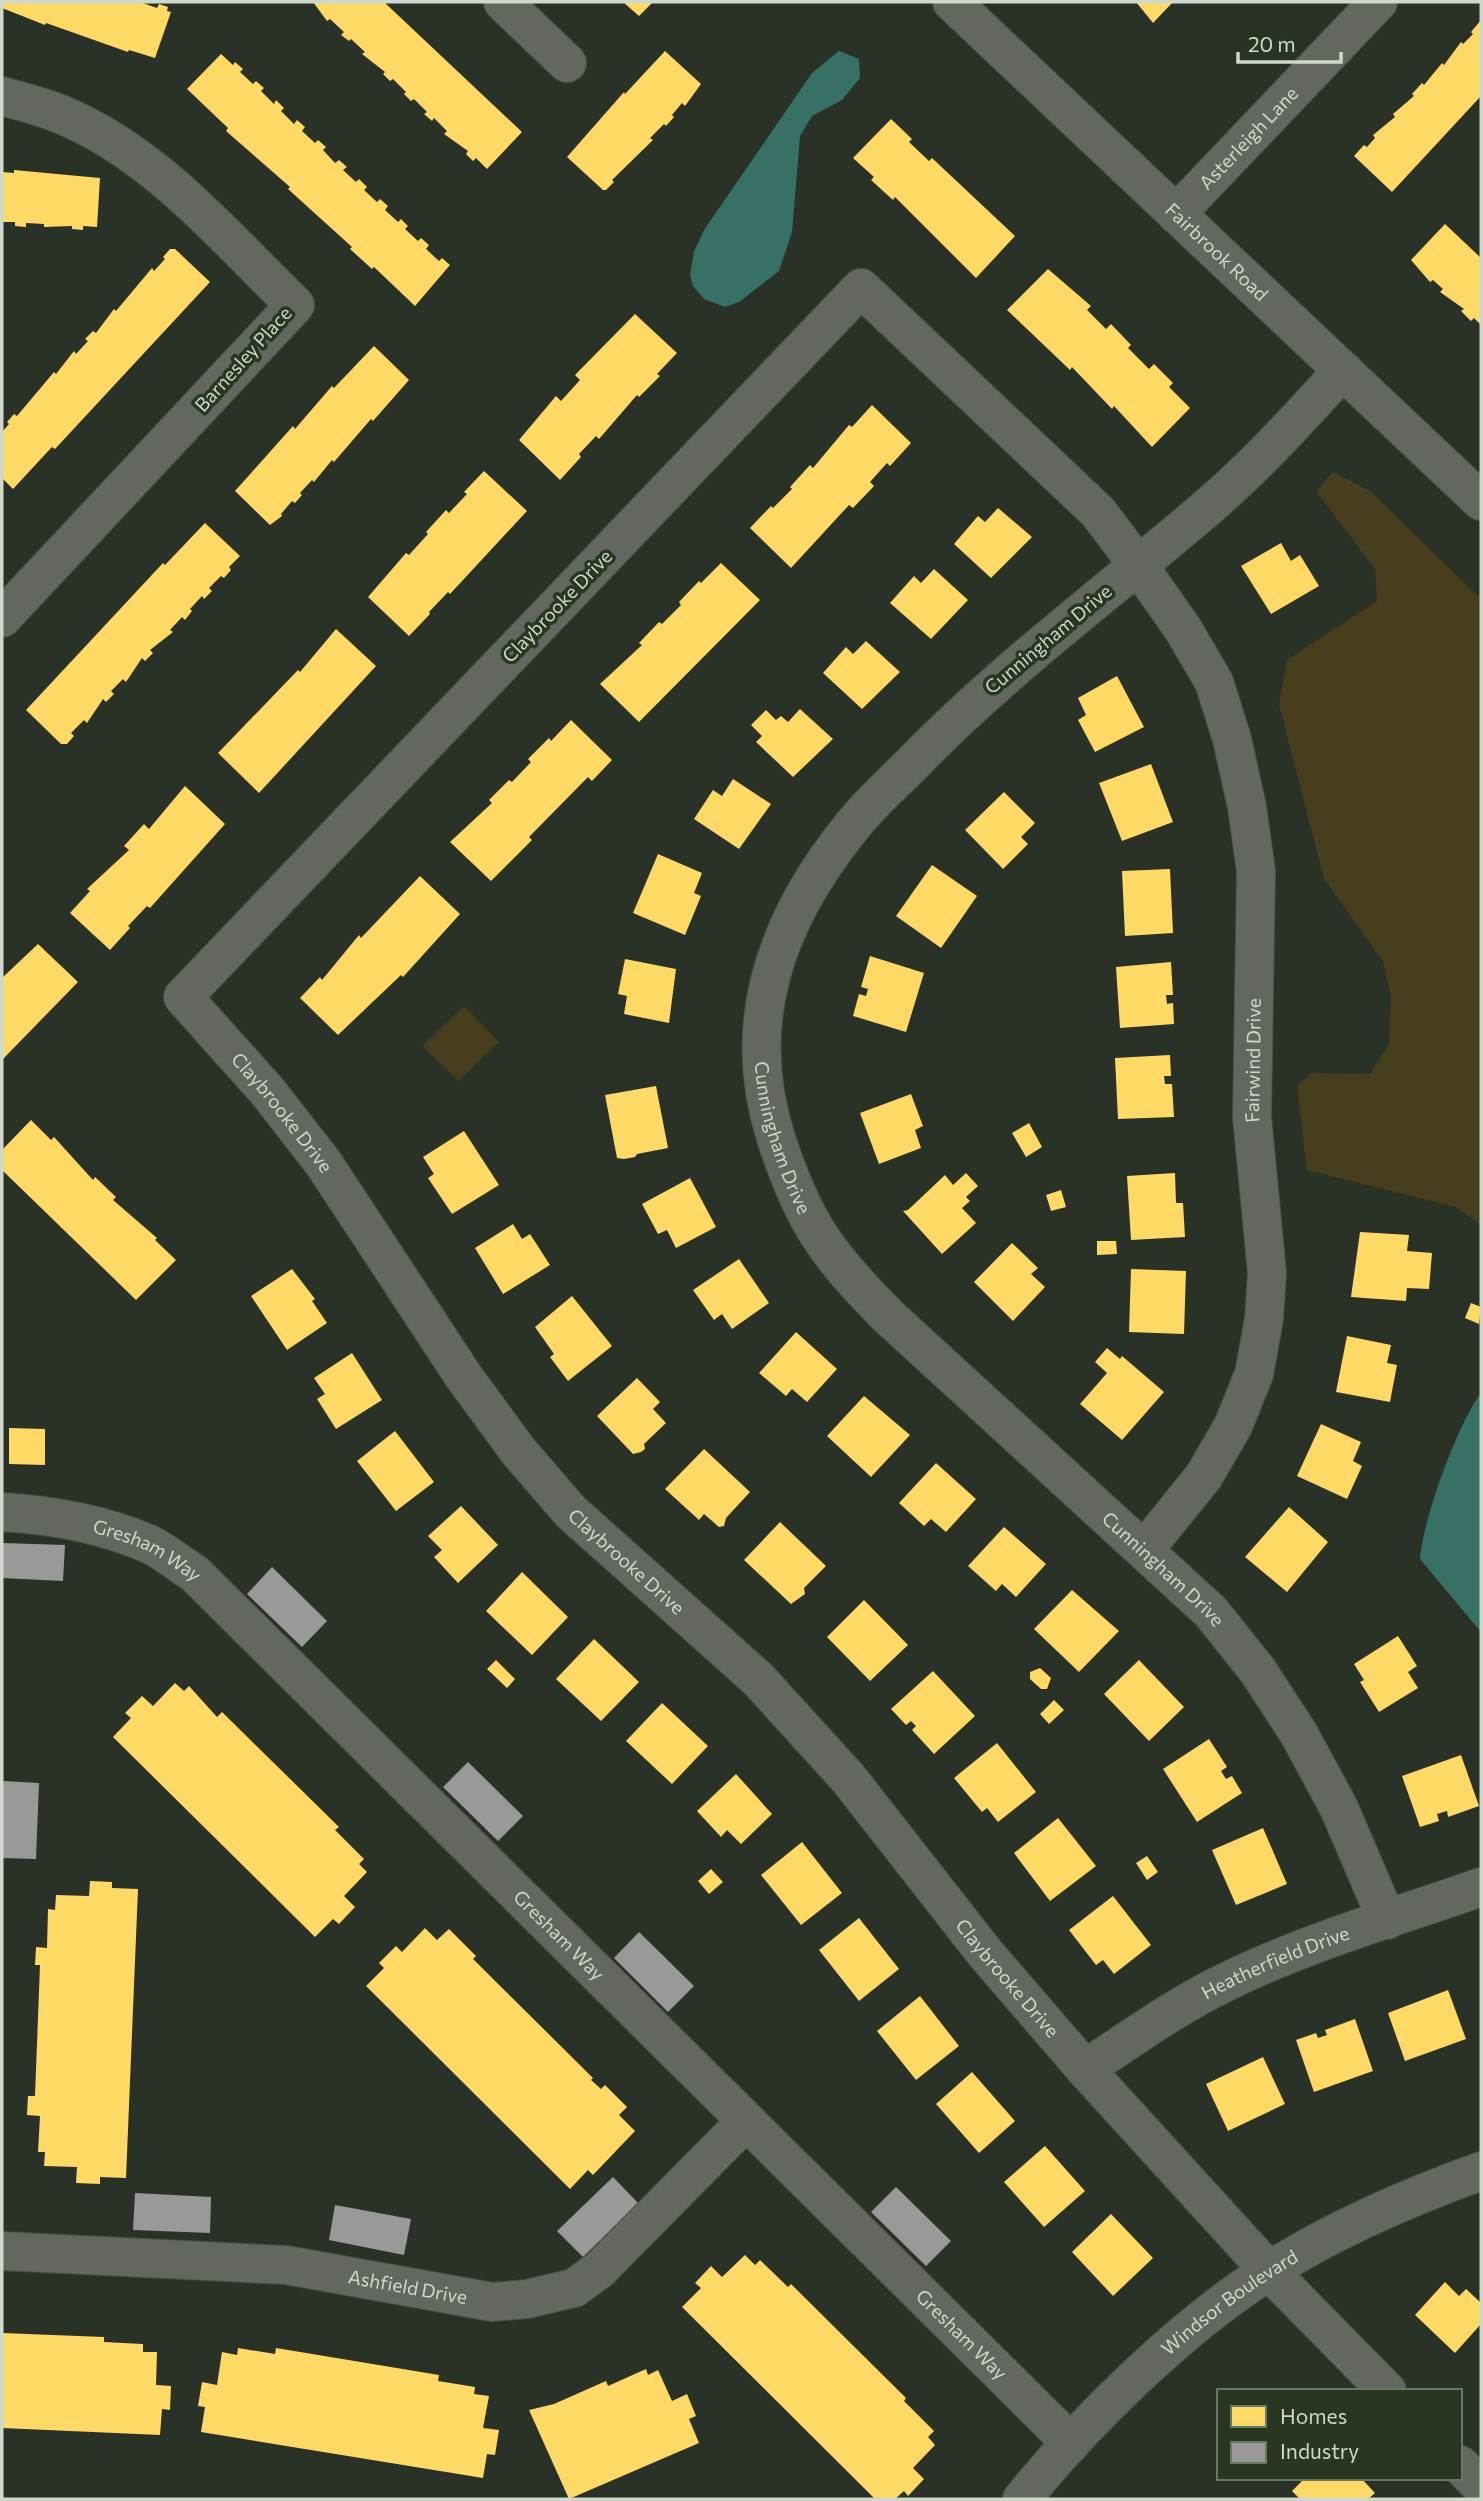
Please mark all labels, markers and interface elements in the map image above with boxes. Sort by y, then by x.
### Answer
scale bar [1238,21,1341,65]
text: 20 m [1248,31,1296,56]
street label: Asterleigh Lane [1194,81,1302,194]
street label: Fairbrook Road [1161,198,1273,305]
street label: Barnesley Place [189,301,296,416]
street label: Claybrooke Drive [497,544,616,667]
street label: Cunningham Drive [980,579,1116,698]
street label: Fairwind Drive [1240,998,1265,1124]
street label: Claybrooke Drive [227,1047,338,1176]
street label: Cunningham Drive [751,1060,817,1218]
street label: Claybrooke Drive [564,1503,690,1619]
street label: Cunningham Drive [1098,1506,1230,1631]
street label: Gresham Way [91,1514,207,1586]
street label: Gresham Way [509,1885,610,1985]
street label: Claybrooke Drive [951,1914,1064,2042]
street label: Heatherfield Drive [1197,1921,1352,2004]
street label: Windsor Boulevard [1156,2244,1302,2360]
street label: Ashfield Drive [346,2264,469,2308]
street label: Gresham Way [912,2284,1012,2384]
legend [1217,2389,1462,2480]
text: Homes [1280,2403,1347,2428]
text: Industry [1280,2438,1359,2463]

